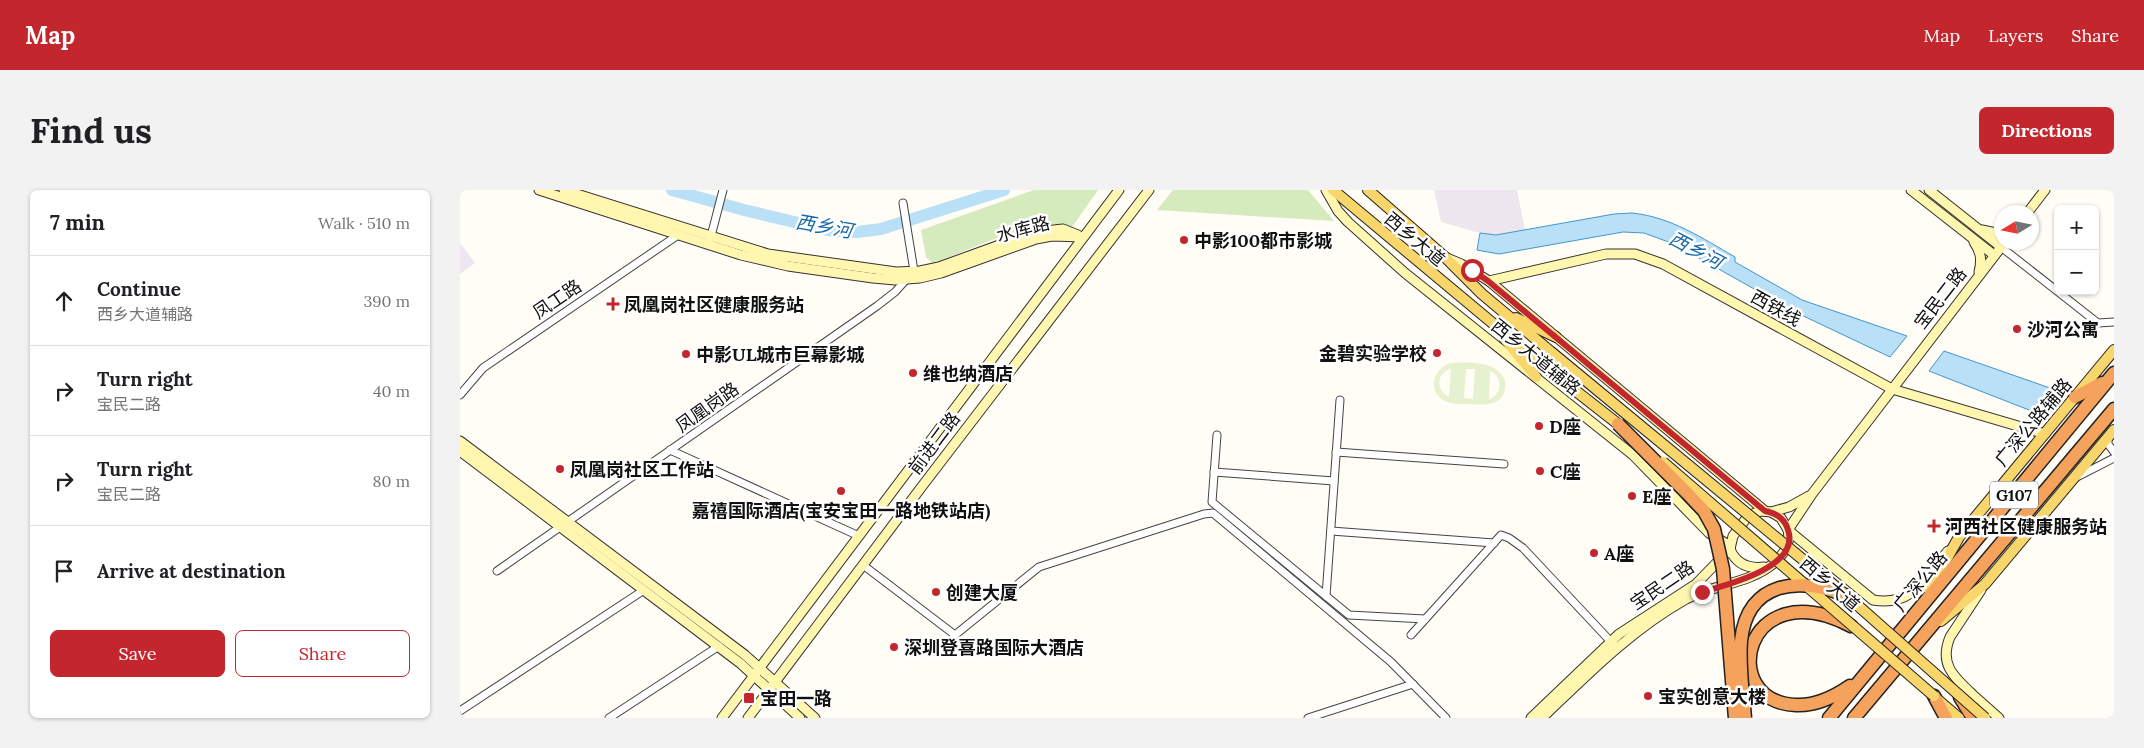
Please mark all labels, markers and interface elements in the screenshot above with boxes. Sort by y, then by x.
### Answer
text: Map [25,20,75,51]
text: Map [1924,24,1960,47]
text: Layers [1988,24,2043,47]
text: Share [2071,24,2119,47]
button: Directions [1979,107,2114,154]
text: Find us [30,108,152,153]
north arrow [1994,205,2039,250]
map controls [2054,205,2099,295]
button: + [2054,205,2099,250]
street label: 西乡大道 [1380,207,1450,271]
text: 7 min [50,209,105,236]
water label: 西乡河 [794,209,858,243]
street label: 水库路 [994,211,1052,247]
text: Walk · 510 m [318,213,410,233]
water label: 西乡河 [1665,226,1730,276]
place label: 中影100都市影城 [1194,229,1332,252]
marker: 中影100都市影城 [1178,234,1190,246]
button: − [2054,250,2099,295]
route start [1461,259,1484,282]
street label: 宝民二路 [1909,263,1971,333]
street label: 凤工路 [528,274,586,324]
text: Continue [97,277,181,301]
street label: 西铁线 [1747,285,1805,331]
icon: ahead [50,287,78,315]
text: 390 m [363,291,410,311]
place label: 凤凰岗社区健康服务站 [624,293,804,316]
marker: 凤凰岗社区健康服务站 [606,297,620,311]
text: 西乡大道辅路 [97,304,193,324]
street label: 西乡大道辅路 [1487,314,1585,400]
place label: 沙河公寓 [2027,318,2099,341]
marker: 沙河公寓 [2011,323,2023,335]
place label: 金碧实验学校 [1319,342,1427,365]
place label: 中影UL城市巨幕影城 [696,343,865,366]
marker: 金碧实验学校 [1431,347,1443,359]
marker: 中影UL城市巨幕影城 [680,348,692,360]
place label: 维也纳酒店 [923,362,1013,385]
text: Turn right [97,367,193,391]
marker: 维也纳酒店 [907,367,919,379]
street label: 广深公路辅路 [1989,373,2077,471]
icon: right [50,377,78,405]
street label: 凤凰岗路 [671,377,743,437]
text: 40 m [373,381,410,401]
text: 宝民二路 [97,394,161,414]
street label: 前进二路 [903,407,965,479]
place label: D座 [1549,415,1581,438]
marker: D座 [1533,420,1545,432]
text: Turn right [97,457,193,481]
place label: 凤凰岗社区工作站 [570,458,714,481]
place label: C座 [1550,460,1580,483]
marker: 凤凰岗社区工作站 [554,463,566,475]
marker: C座 [1534,465,1546,477]
icon: right [50,467,78,495]
text: 80 m [373,471,410,491]
road number: G107 [1990,482,2038,508]
text: 宝民二路 [97,484,161,504]
marker: 嘉禧国际酒店(宝安宝田一路地铁站店) [835,485,847,497]
place label: E座 [1642,485,1671,508]
marker: E座 [1626,490,1638,502]
place label: 嘉禧国际酒店(宝安宝田一路地铁站店) [692,499,990,522]
place label: 河西社区健康服务站 [1945,515,2107,538]
marker: 河西社区健康服务站 [1927,519,1941,533]
place label: A座 [1604,542,1634,565]
street label: 广深公路 [1888,546,1952,616]
marker: A座 [1588,547,1600,559]
street label: 西乡大道 [1795,552,1865,616]
street label: 宝民二路 [1626,555,1698,615]
icon: arrive [50,557,78,585]
text: Arrive at destination [97,559,286,583]
place label: 创建大厦 [946,581,1018,604]
route end [1691,581,1714,604]
marker: 创建大厦 [930,586,942,598]
button: Save [50,630,225,677]
button: Share [235,630,410,677]
place label: 深圳登喜路国际大酒店 [904,636,1084,659]
marker: 深圳登喜路国际大酒店 [888,641,900,653]
place label: 宝实创意大楼 [1658,685,1766,708]
place label: 宝田一路 [760,687,832,710]
marker: 宝实创意大楼 [1642,690,1654,702]
marker: 宝田一路 [742,691,756,705]

